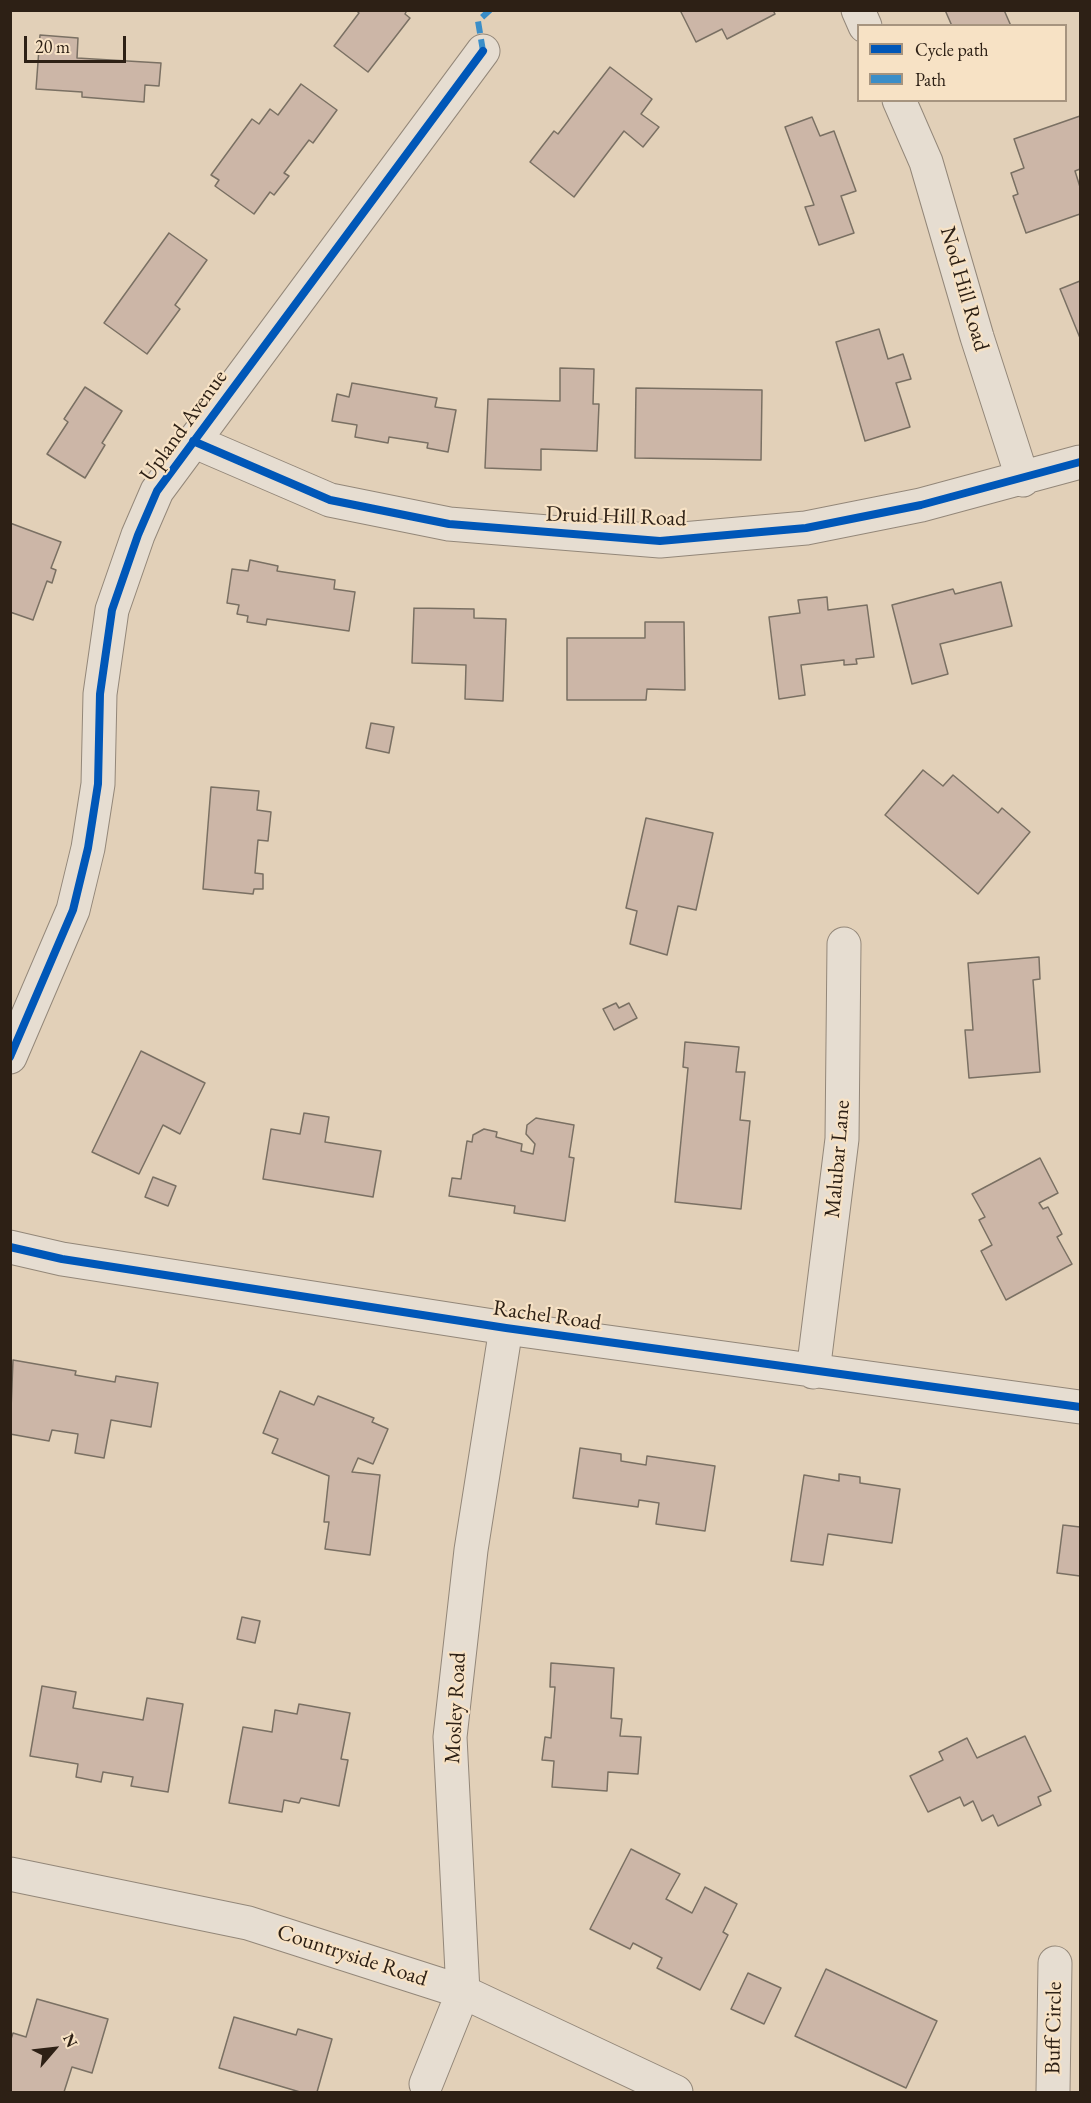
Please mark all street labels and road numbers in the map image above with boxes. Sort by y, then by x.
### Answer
street label: Nod Hill Road [934,224,994,354]
street label: Upland Avenue [135,365,233,487]
street label: Druid Hill Road [545,501,687,533]
street label: Malubar Lane [820,1099,856,1219]
street label: Rachel Road [491,1295,603,1337]
street label: Mosley Road [440,1652,472,1764]
street label: Countryside Road [274,1919,430,1993]
street label: Buff Circle [1040,1981,1068,2075]

